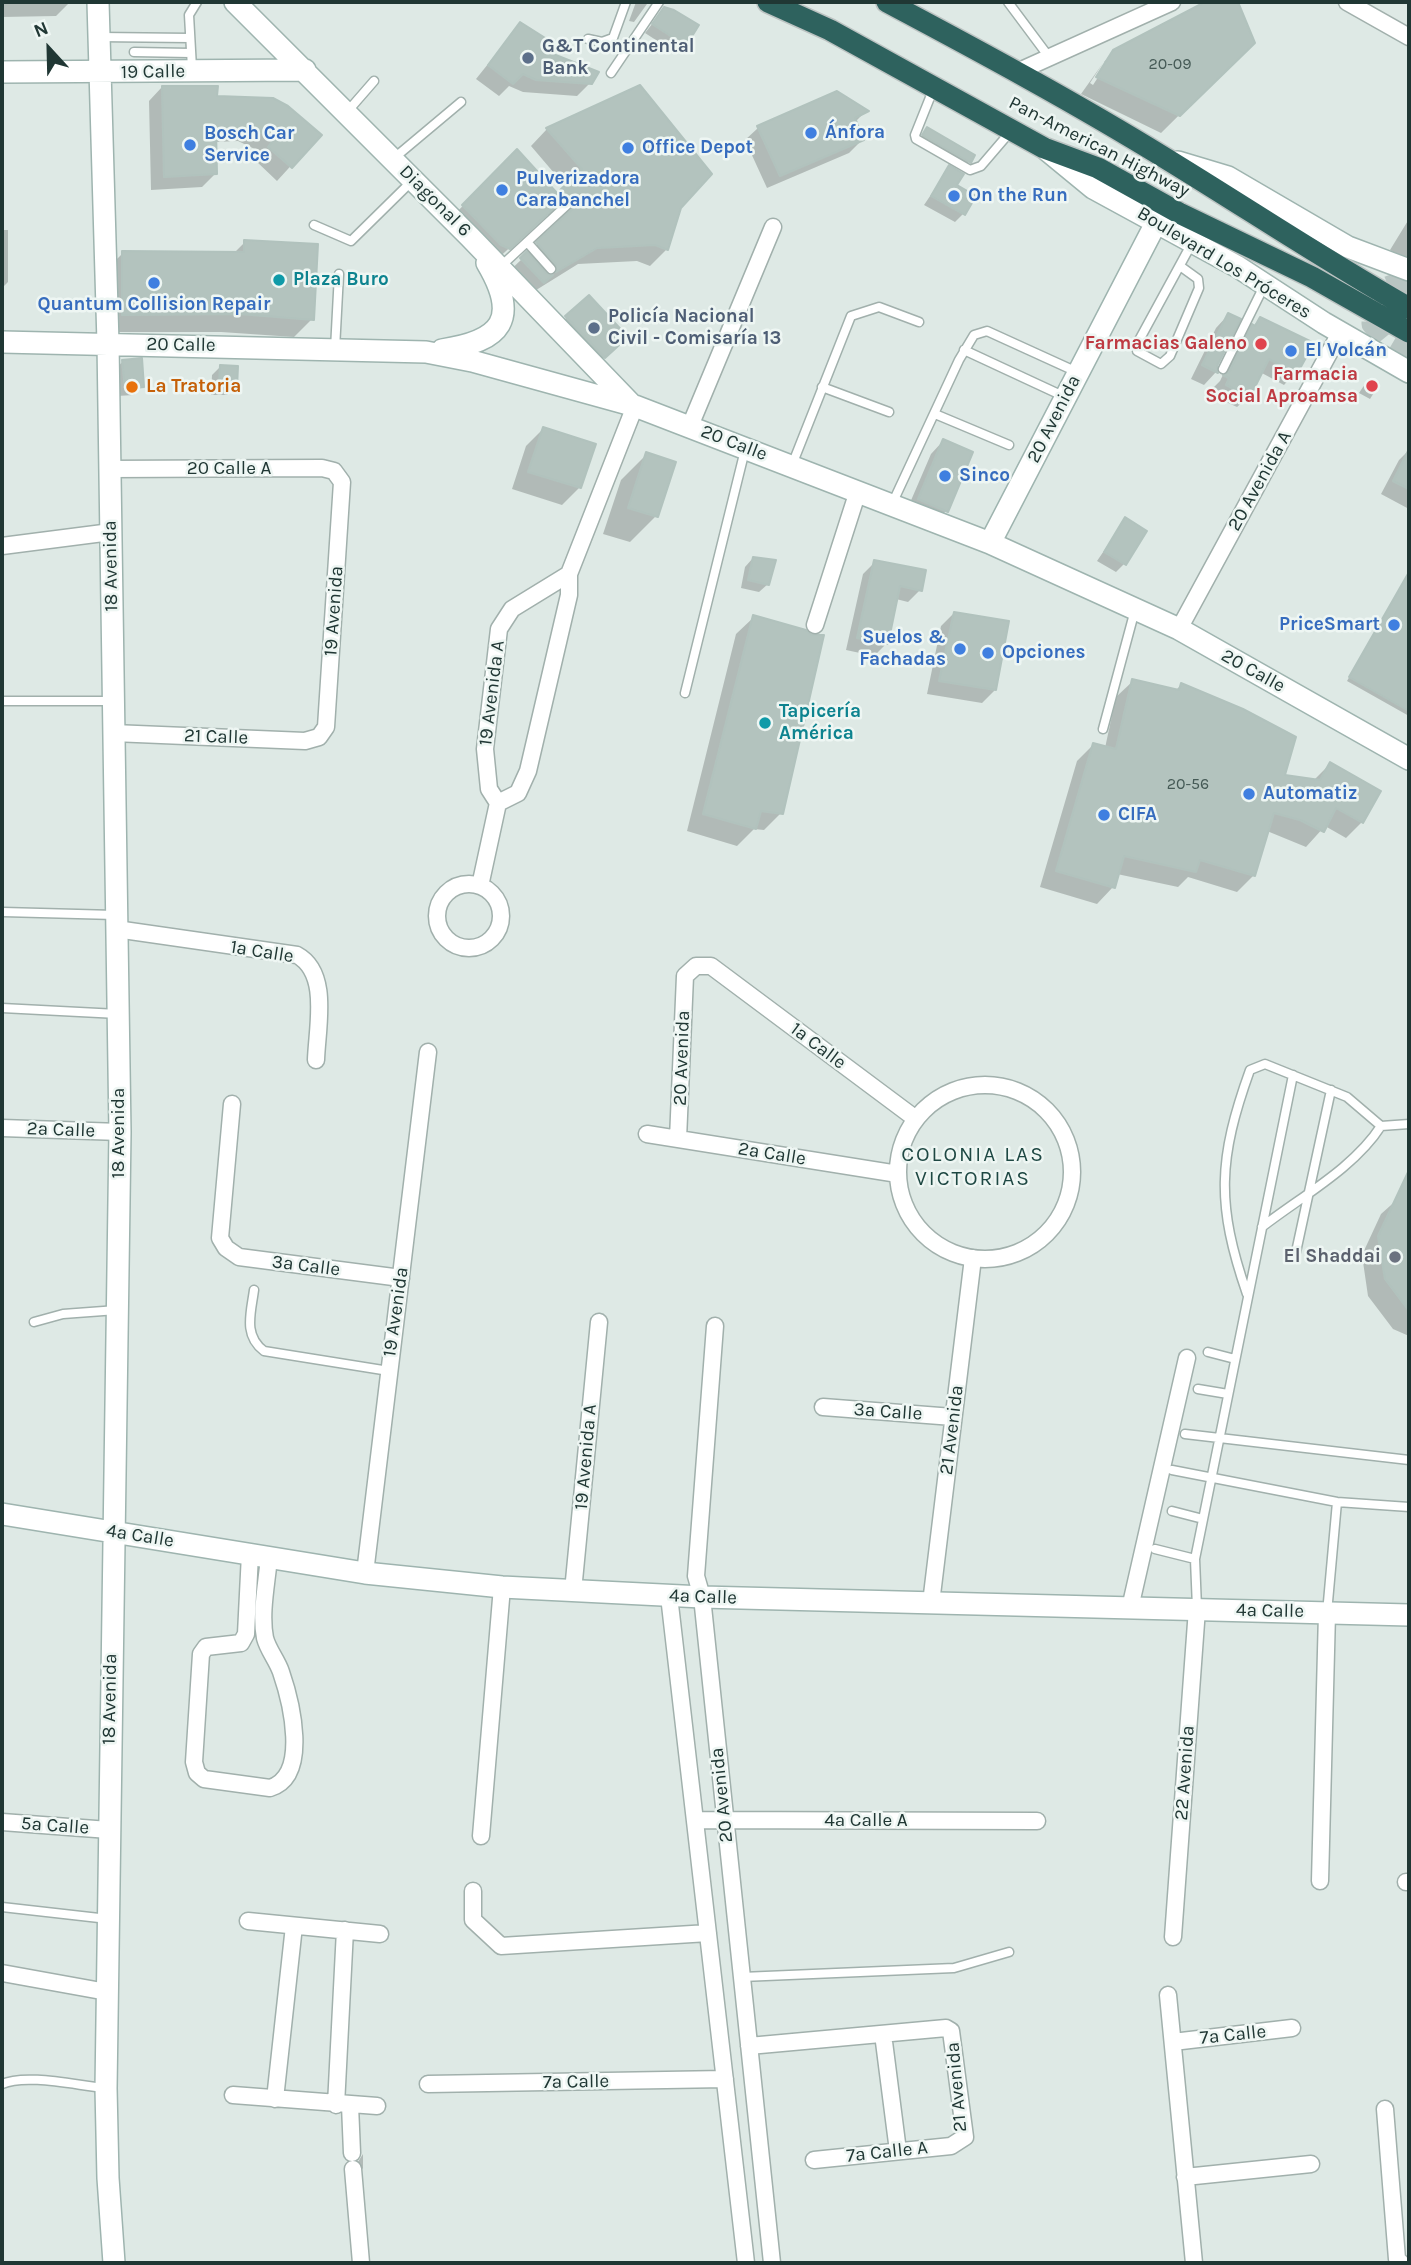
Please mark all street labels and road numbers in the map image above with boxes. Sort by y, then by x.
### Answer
street label: 19 Calle [121,60,185,84]
street label: Pan-American Highway [1005,91,1193,203]
street label: Diagonal 6 [394,160,476,242]
street label: Boulevard Los Próceres [1133,202,1315,324]
street label: 20 Calle [146,333,216,357]
street label: 20 Avenida [1022,371,1086,467]
street label: 20 Calle [698,420,770,466]
street label: 20 Avenida A [1223,427,1297,535]
street label: 20 Calle A [187,458,271,480]
street label: 18 Avenida [99,520,123,612]
street label: 19 Avenida [319,565,349,657]
street label: 19 Avenida A [474,639,510,747]
street label: 20 Calle [1217,644,1289,698]
street label: 21 Calle [183,724,249,750]
street label: 1a Calle [229,936,295,968]
street label: 20 Avenida [669,1010,695,1106]
street label: 1a Calle [786,1018,850,1074]
street label: 18 Avenida [108,1087,130,1179]
street label: 2a Calle [26,1117,96,1143]
street label: 2a Calle [736,1137,808,1171]
street label: 3a Calle [271,1250,341,1282]
street label: 19 Avenida [378,1266,414,1358]
street label: 21 Avenida [935,1384,969,1476]
street label: 3a Calle [853,1398,923,1426]
street label: 19 Avenida A [570,1403,602,1511]
street label: 4a Calle [105,1519,175,1553]
street label: 4a Calle [669,1584,737,1610]
street label: 4a Calle [1236,1599,1304,1623]
street label: 18 Avenida [98,1653,122,1745]
street label: 22 Avenida [1170,1725,1200,1821]
street label: 20 Avenida [706,1746,738,1844]
street label: 4a Calle A [824,1810,908,1832]
street label: 5a Calle [20,1812,90,1840]
street label: 7a Calle [1199,2020,1267,2050]
street label: 21 Avenida [942,2041,972,2133]
street label: 7a Calle [543,2070,609,2094]
street label: 7a Calle A [845,2136,929,2168]

